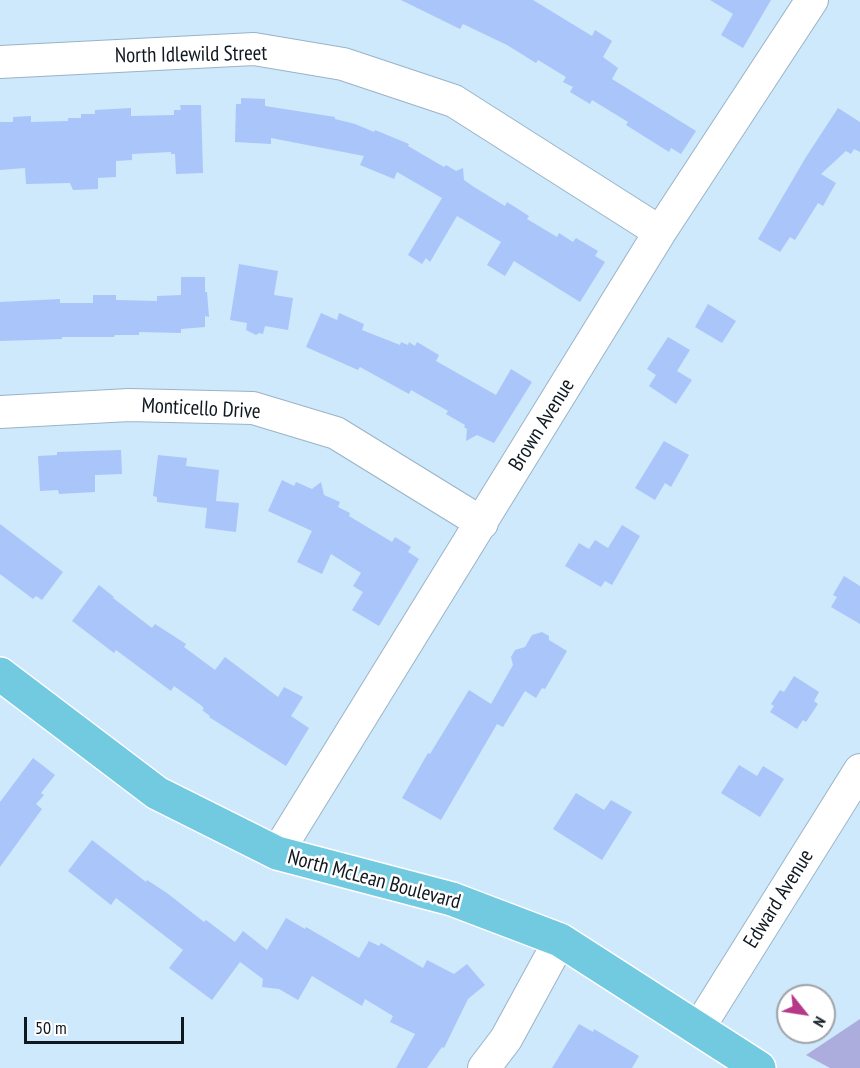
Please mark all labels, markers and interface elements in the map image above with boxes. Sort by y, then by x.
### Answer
street label: North Idlewild Street [115,41,267,69]
street label: Brown Avenue [504,374,580,476]
street label: Monticello Drive [141,393,261,425]
street label: North McLean Boulevard [285,845,463,915]
street label: Edward Avenue [739,845,819,953]
north arrow [776,984,836,1044]
scale bar [27,1005,188,1043]
text: N [809,1013,831,1031]
text: 50 m [35,1016,67,1039]

